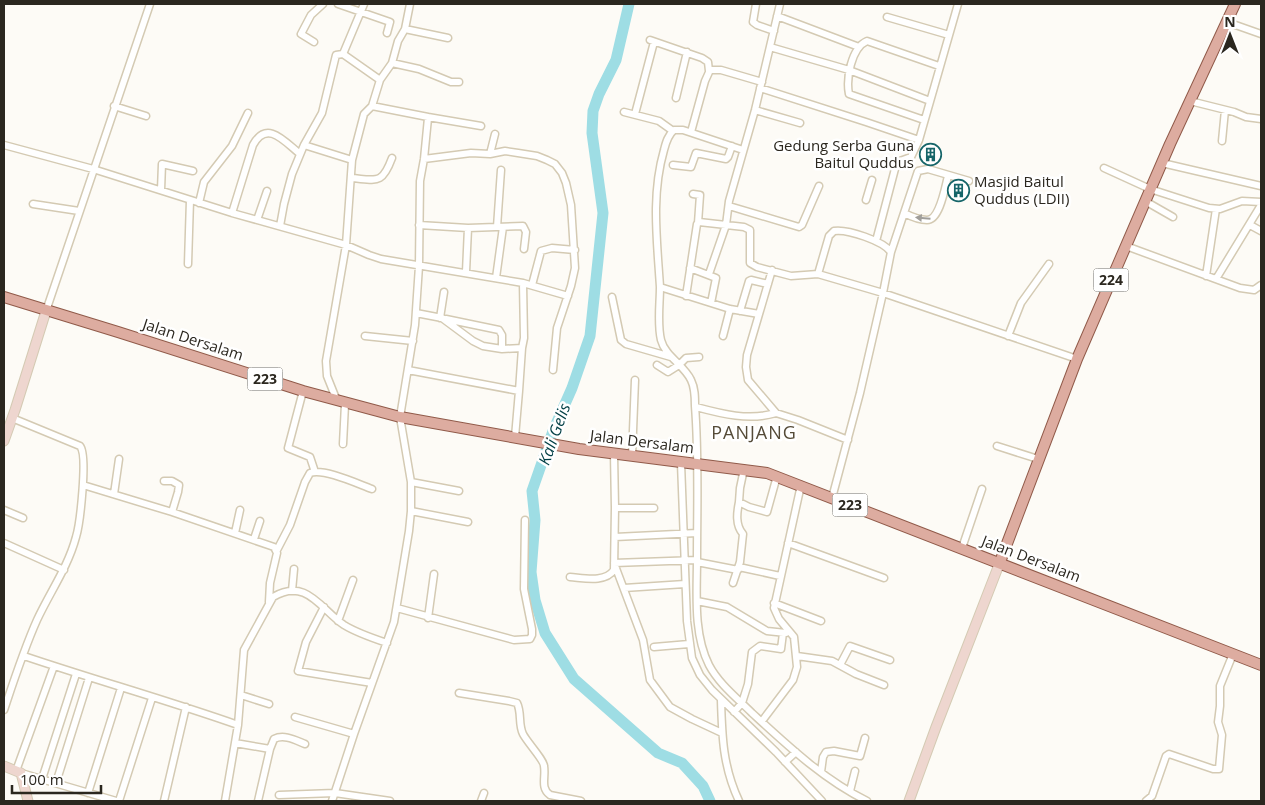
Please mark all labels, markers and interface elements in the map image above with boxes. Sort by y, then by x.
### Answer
north arrow [1205,10,1255,60]
text: N [1224,12,1236,31]
place label: Gedung Serba Guna Baitul Quddus [773,135,914,172]
building icon: Gedung Serba Guna Baitul Quddus [918,143,942,167]
place label: Masjid Baitul Quddus (LDII) [974,171,1069,208]
building icon: Masjid Baitul Quddus (LDII) [946,179,970,203]
one-way arrow [915,214,931,222]
road number: 224 [1094,268,1128,292]
street label: Jalan Dersalam [139,313,246,365]
road number: 223 [248,368,282,390]
water label: Kali Gelis [533,400,575,468]
district label: PANJANG [711,420,797,444]
street label: Jalan Dersalam [587,424,695,457]
road number: 223 [832,494,868,516]
street label: Jalan Dersalam [977,529,1084,586]
scale bar [12,762,101,794]
text: 100 m [20,769,64,789]

